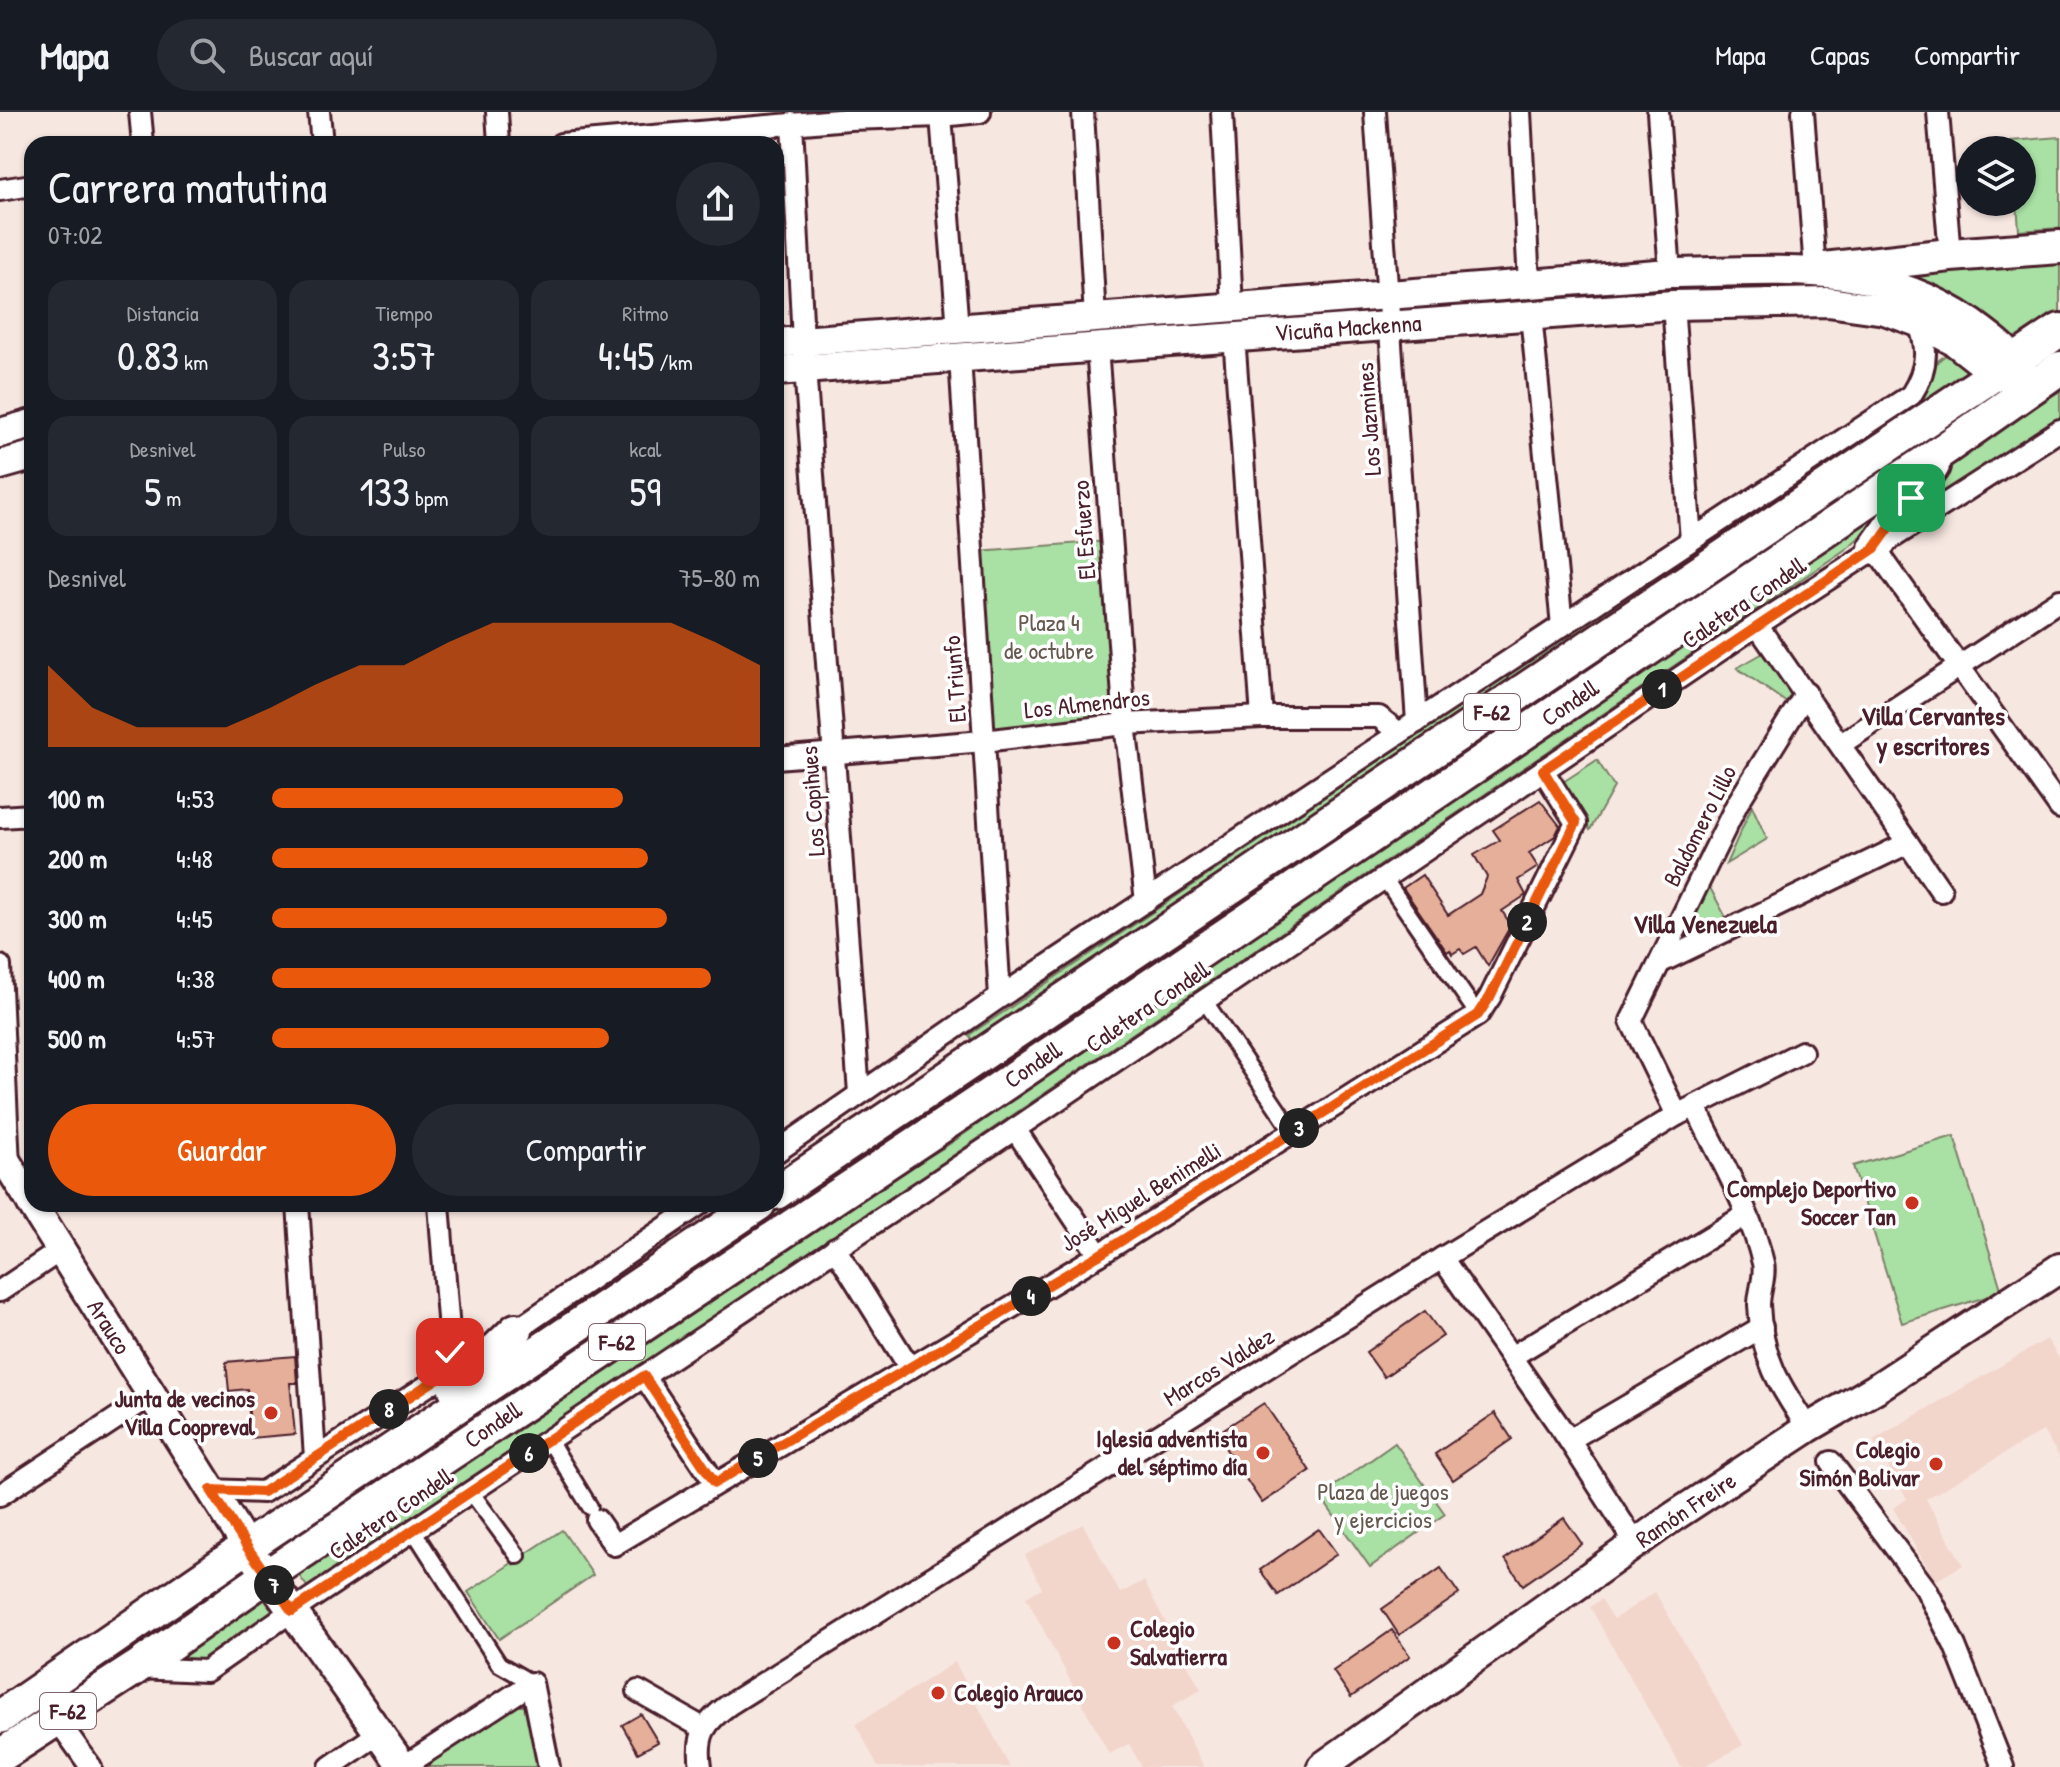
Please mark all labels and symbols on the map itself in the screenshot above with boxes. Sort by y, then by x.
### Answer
street label: Vicuña Mackenna [1273,306,1422,348]
street label: Los Jazmines [1348,361,1388,477]
pin [1877,464,1945,532]
street label: El Esfuerzo [1064,479,1102,581]
street label: Caletera Condell [1675,548,1812,656]
park label: Plaza 4 de octubre [1004,606,1094,666]
street label: El Triunfo [935,634,973,724]
pin: 1 [1642,669,1682,709]
street label: Condell [1534,671,1605,733]
street label: Los Almendros [1023,681,1151,725]
road number: F-62 [1464,694,1520,730]
district label: Villa Cervantes y escritores [1861,698,2005,764]
street label: Los Copihues [792,745,832,857]
street label: Baldomero Lillo [1655,759,1743,891]
pin: 2 [1507,902,1547,942]
district label: Villa Venezuela [1633,906,1778,941]
street label: Caletera Condell [1079,952,1216,1060]
street label: Condell [997,1033,1068,1095]
pin: 3 [1279,1108,1319,1148]
street label: José Miguel Benimelli [1054,1134,1227,1258]
place label: Complejo Deportivo Soccer Tan [1727,1172,1896,1232]
marker: Complejo Deportivo Soccer Tan [1903,1194,1921,1212]
pin: 4 [1011,1276,1051,1316]
street label: Arauco [81,1293,139,1360]
pin [416,1318,484,1386]
street label: Marcos Valdez [1157,1319,1280,1413]
road number: F-62 [589,1324,645,1360]
place label: Junta de vecinos Villa Coopreval [114,1382,256,1443]
pin: 8 [369,1389,409,1429]
street label: Condell [457,1393,528,1455]
marker: Junta de vecinos Villa Coopreval [262,1404,280,1422]
place label: Iglesia adventista del séptimo día [1096,1422,1248,1483]
pin: 6 [509,1433,549,1473]
place label: Colegio Simón Bolivar [1799,1433,1921,1493]
pin: 5 [738,1438,778,1478]
marker: Iglesia adventista del séptimo día [1254,1444,1272,1462]
marker: Colegio Simón Bolivar [1927,1455,1945,1473]
street label: Caletera Condell [322,1459,459,1567]
street label: Ramón Freire [1629,1464,1742,1554]
park label: Plaza de juegos y ejercicios [1317,1475,1449,1535]
pin: 7 [254,1565,294,1605]
place label: Colegio Salvatierra [1130,1612,1227,1672]
marker: Colegio Salvatierra [1105,1634,1123,1652]
place label: Colegio Arauco [954,1676,1083,1709]
marker: Colegio Arauco [929,1684,947,1702]
road number: F-62 [40,1693,96,1729]

